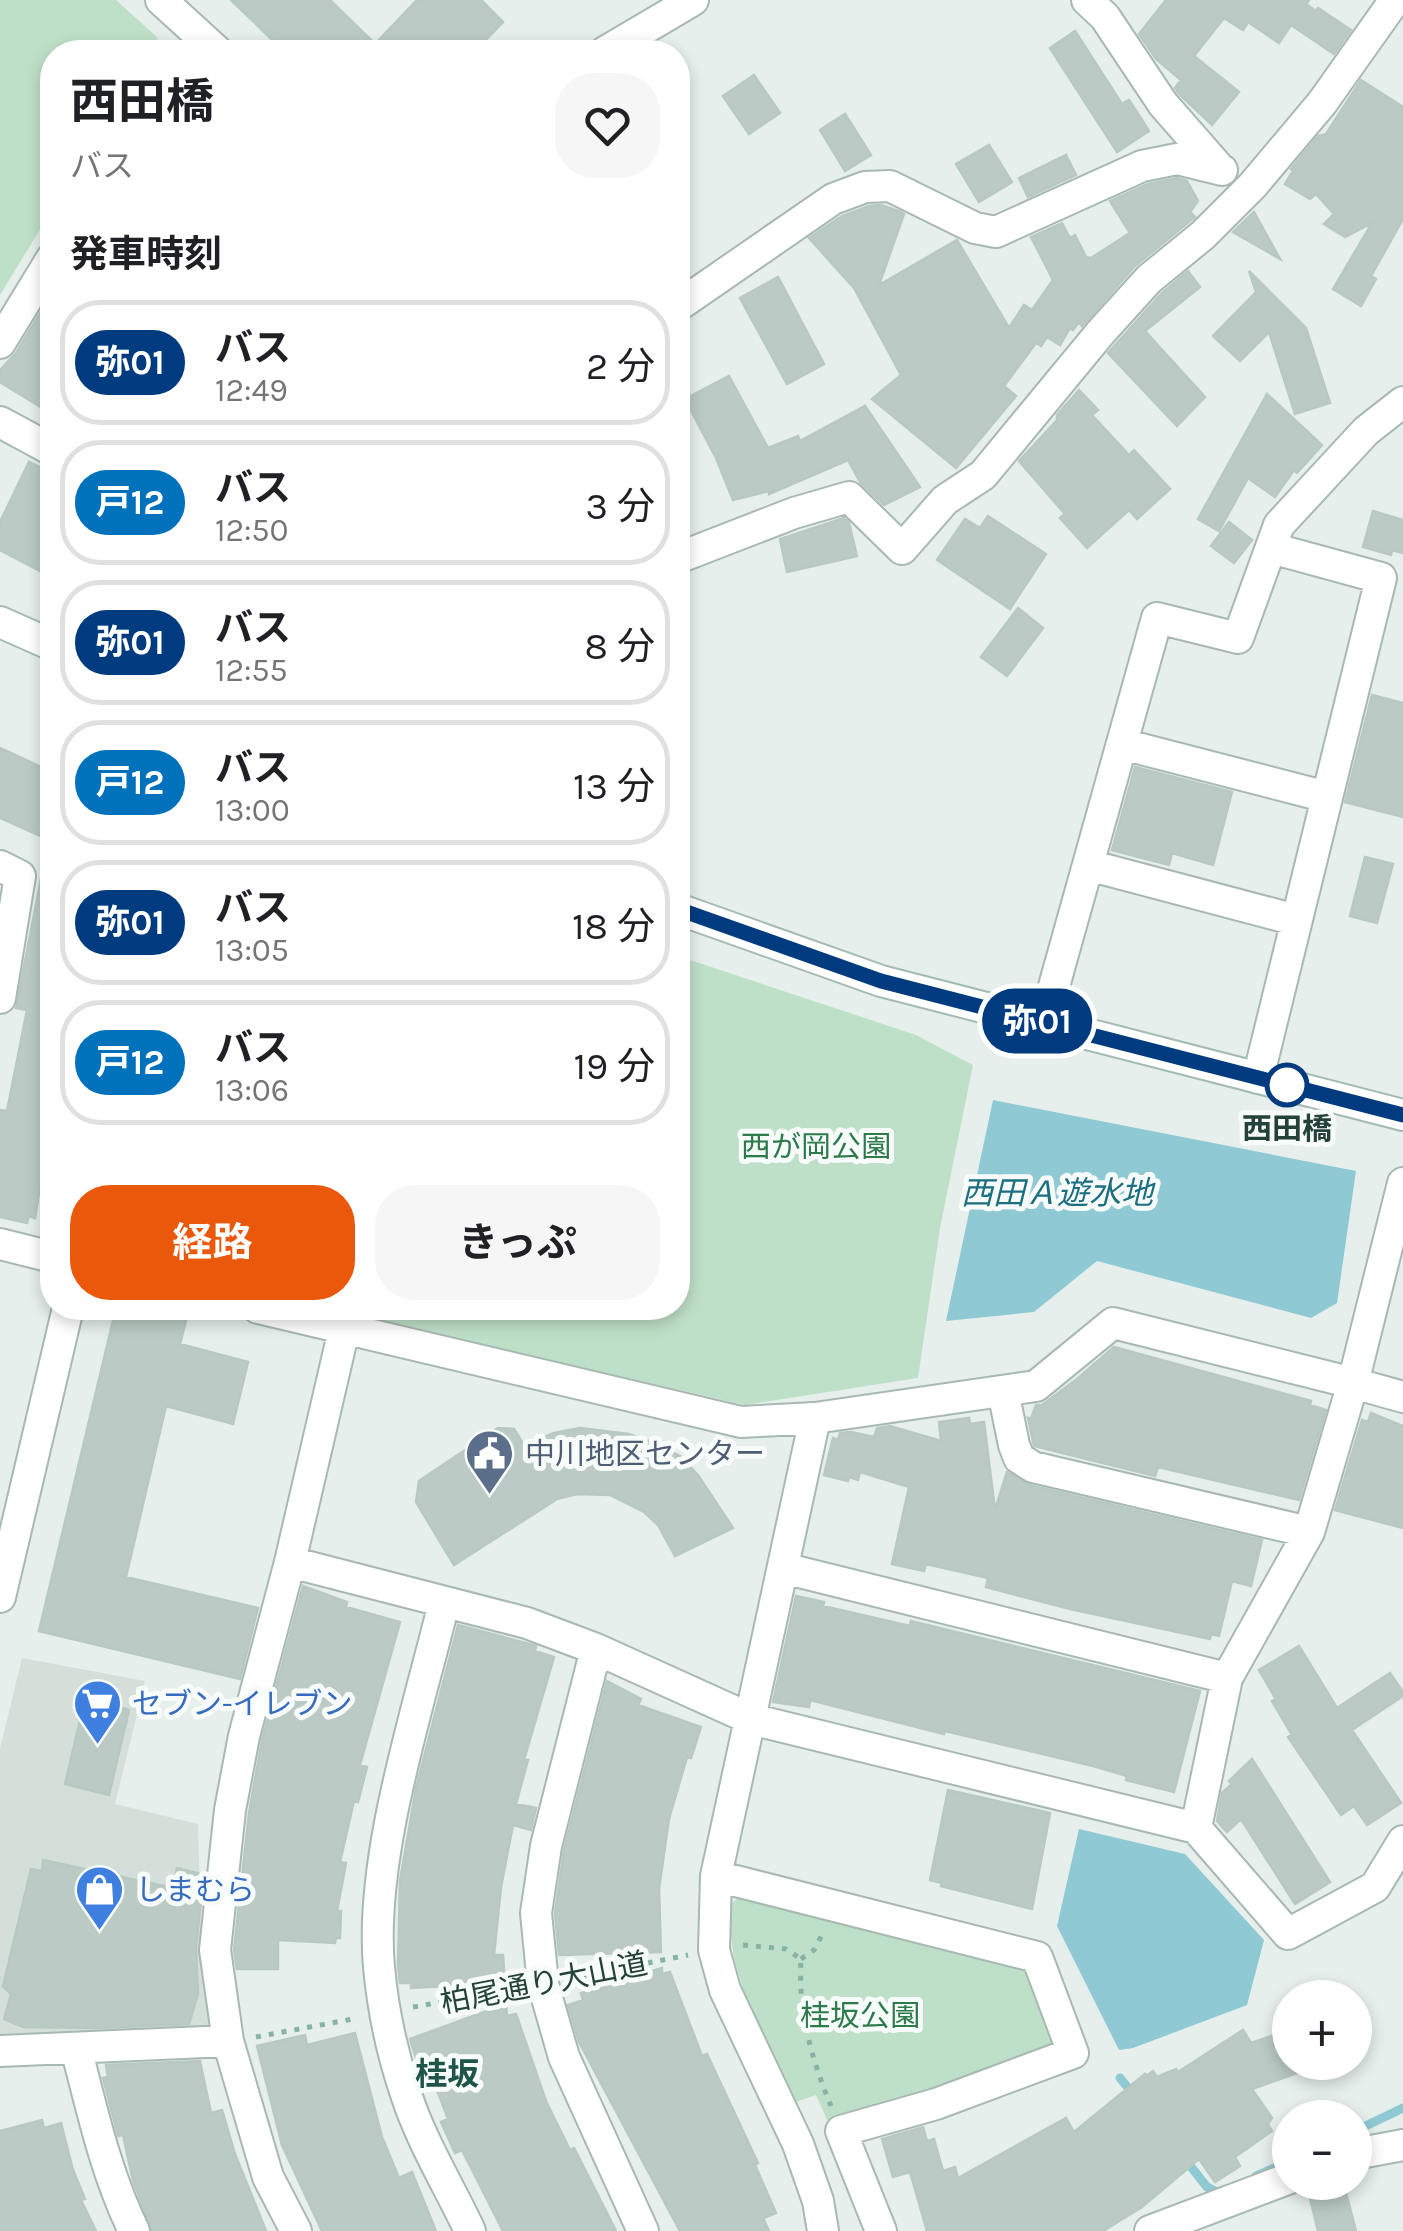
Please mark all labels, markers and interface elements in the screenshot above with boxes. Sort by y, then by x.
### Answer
button: heart [555,73,660,178]
text: 西田橋 [70,74,214,130]
text: バス [70,148,134,185]
text: 発車時刻 [70,232,222,277]
text: バス [215,326,291,371]
text: 弥01 [95,342,165,383]
text: 2 分 [586,344,655,389]
text: 12:49 [215,372,288,409]
text: バス [215,466,291,511]
text: 戸12 [96,482,164,523]
text: 3 分 [586,484,655,529]
text: 12:50 [215,512,289,549]
text: バス [215,606,291,651]
text: 弥01 [95,622,165,663]
text: 8 分 [585,624,655,669]
text: 12:55 [215,652,288,689]
text: バス [215,746,291,791]
text: 戸12 [96,762,164,803]
text: 13 分 [573,764,655,809]
text: 13:00 [215,792,290,829]
text: バス [215,886,291,931]
text: 弥01 [95,902,165,943]
text: 18 分 [572,904,655,949]
text: 13:05 [215,932,289,969]
line badge: 弥01 [980,988,1094,1054]
text: 弥01 [1002,1001,1072,1042]
text: バス [215,1026,291,1071]
text: 戸12 [96,1042,164,1083]
text: 19 分 [573,1044,655,1089]
marker: 西田橋 [1266,1064,1308,1106]
text: 13:06 [215,1072,289,1109]
place label: 西田橋 [1242,1111,1332,1147]
park label: 西が岡公園 [741,1129,891,1165]
water label: 西田Ａ遊水地 [961,1175,1156,1212]
button: 経路 [70,1185,355,1300]
button: きっぷ [375,1185,660,1300]
public building icon: 中川地区センター [464,1428,516,1496]
place label: 中川地区センター [525,1436,765,1472]
supermarket icon: セブン-イレブン [71,1678,123,1746]
place label: セブン-イレブン [132,1686,352,1722]
shop icon: しまむら [74,1864,126,1932]
place label: しまむら [135,1872,255,1908]
street label: 柏尾通り大山道 [437,1945,651,2021]
map controls [1272,1980,1372,2200]
button: + [1272,1980,1372,2080]
park label: 桂坂公園 [800,1998,920,2034]
district label: 桂坂 [415,2056,479,2093]
button: − [1272,2100,1372,2200]

